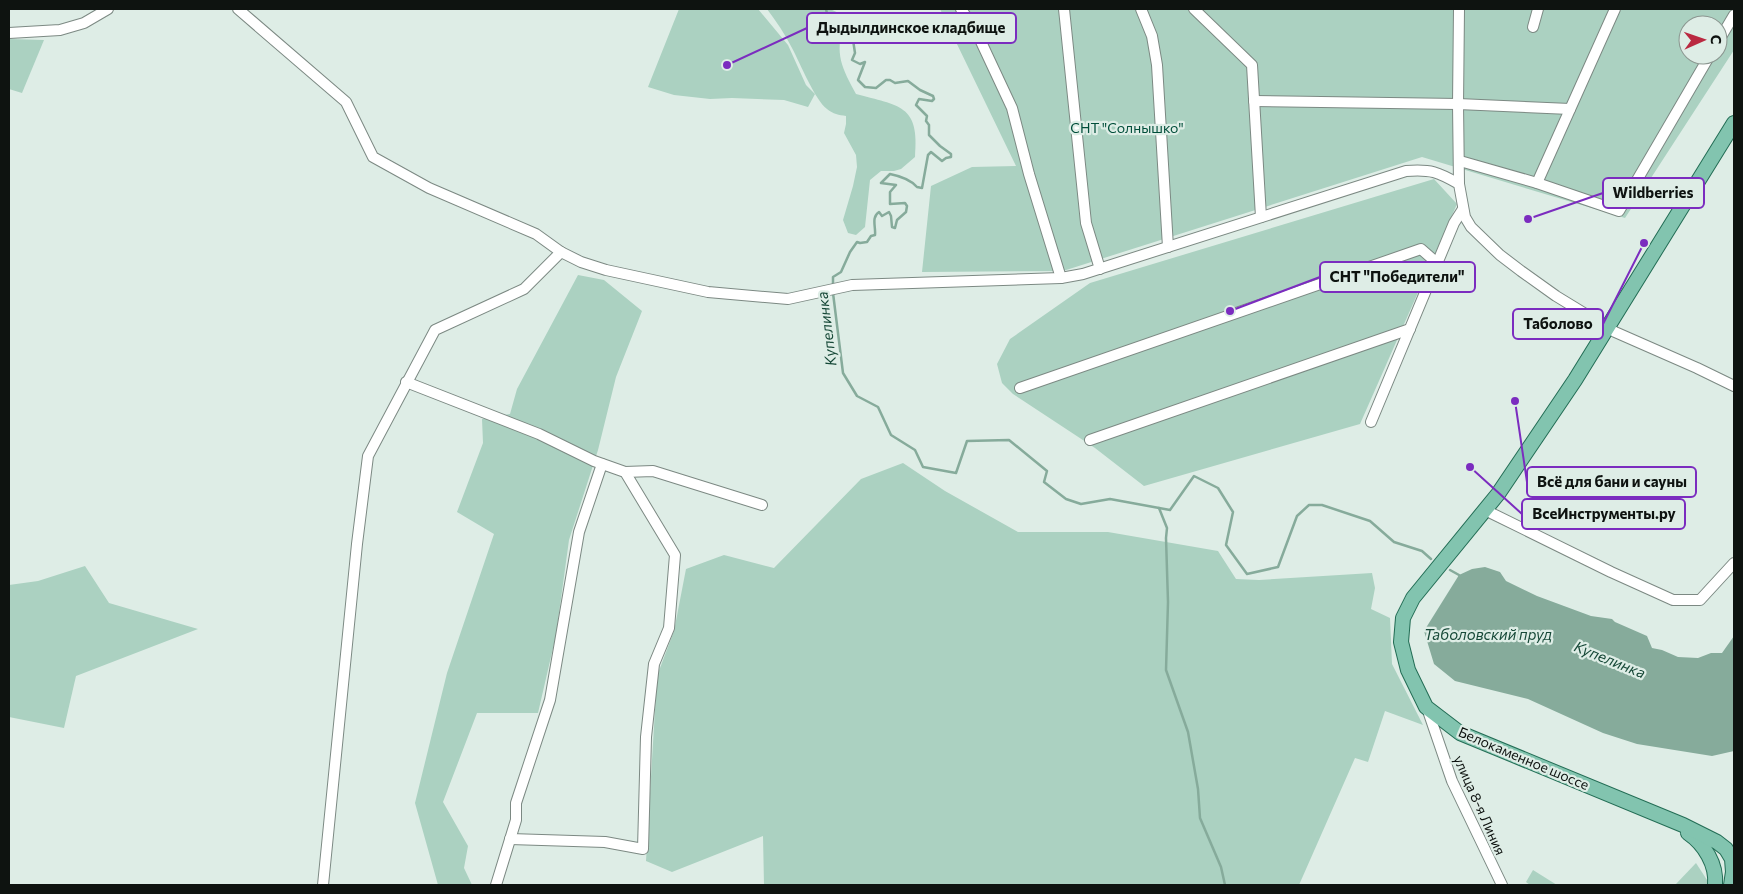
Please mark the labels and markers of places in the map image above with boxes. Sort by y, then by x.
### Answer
callout: Дыдылдинское кладбище [807,13,1016,43]
callout: Wildberries [1603,178,1704,208]
callout: СНТ "Победители" [1320,262,1475,292]
callout: Таболово [1513,309,1603,339]
callout: Всё для бани и сауны [1527,467,1696,497]
callout: ВсеИнструменты.ру [1522,499,1685,529]

